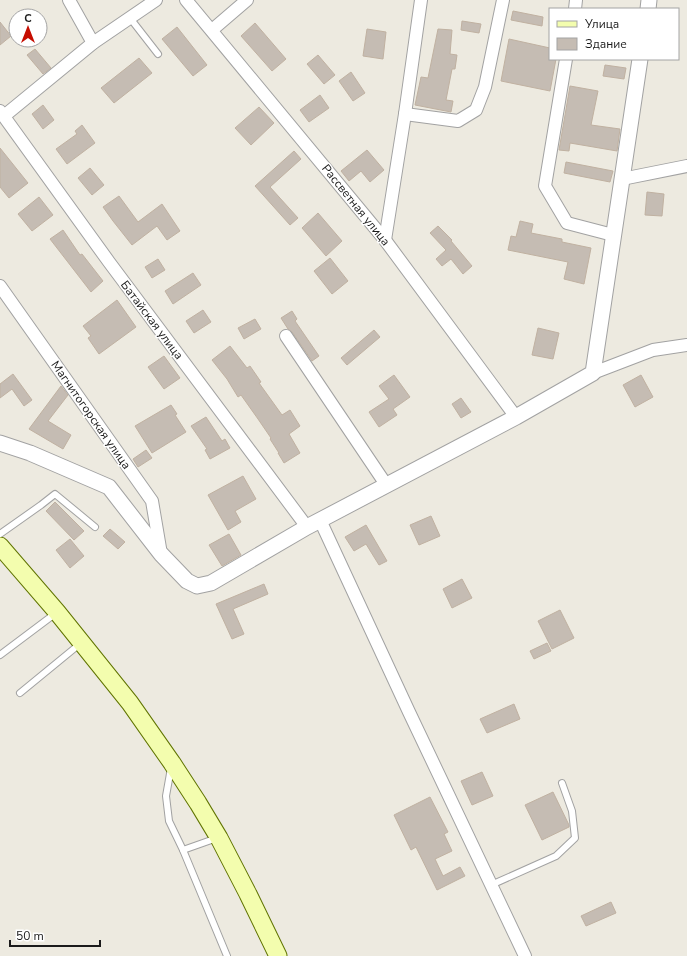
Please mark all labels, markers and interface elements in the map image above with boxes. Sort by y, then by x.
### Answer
north arrow [8,8,48,48]
legend [549,8,679,60]
text: С [24,11,32,26]
text: Улица [584,16,619,32]
text: Здание [585,36,627,52]
street label: Рассветная улица [318,161,394,249]
street label: Батайская улица [117,277,187,363]
street label: Магнитогорская улица [48,358,134,472]
scale bar [10,922,100,948]
text: 50 m [16,928,44,944]

